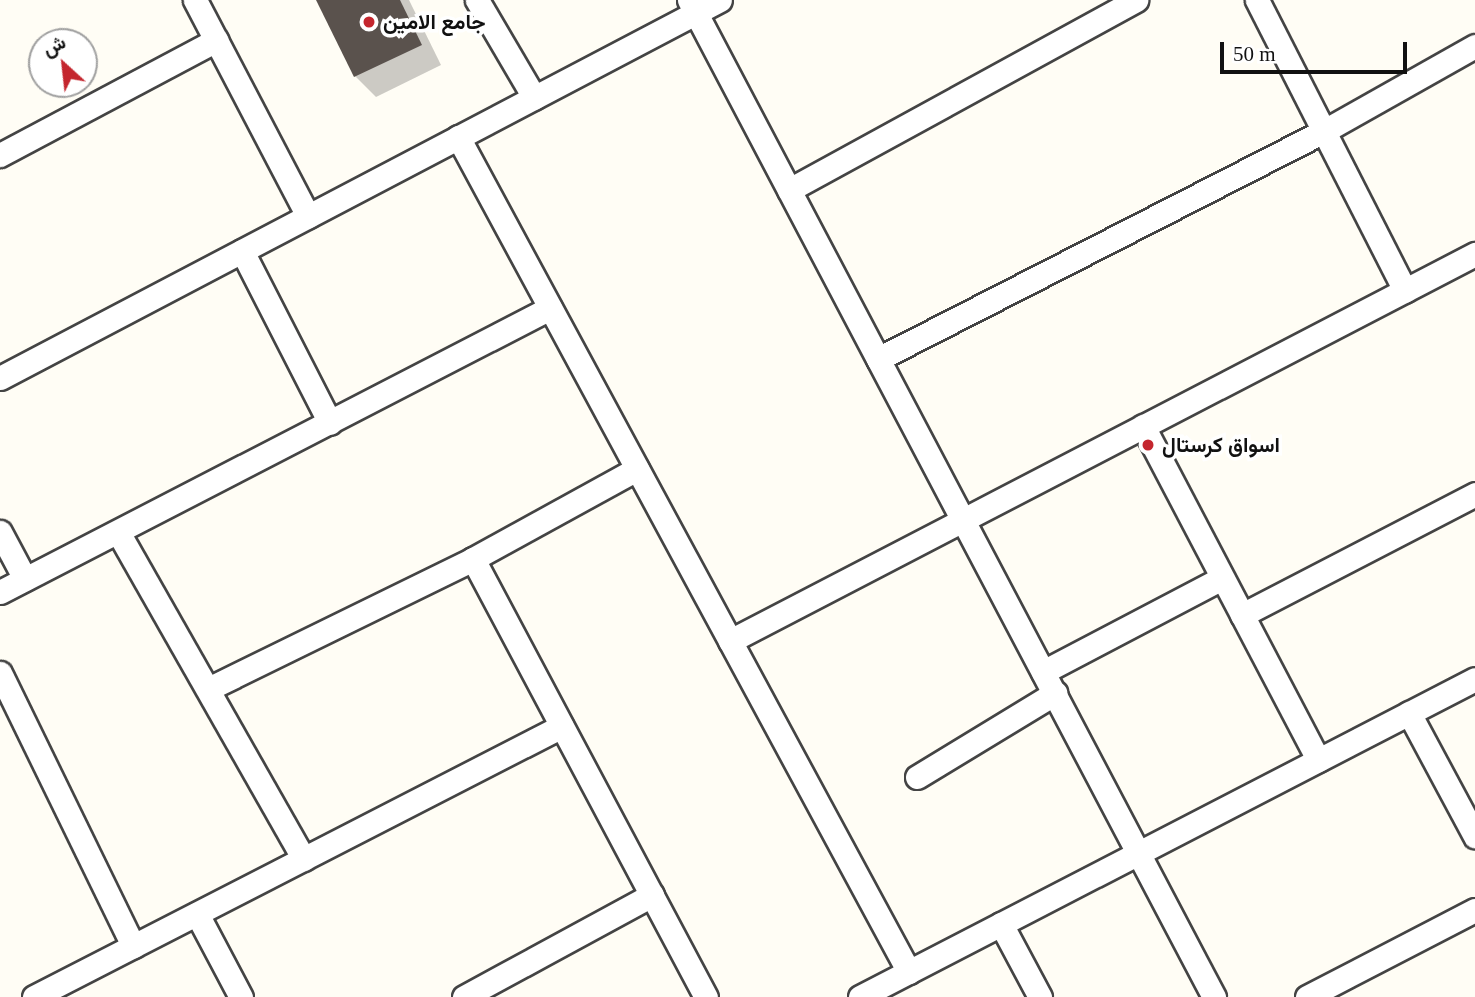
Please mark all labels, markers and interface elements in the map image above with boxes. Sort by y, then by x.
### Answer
place label: جامع الامين [383,9,485,35]
marker: جامع الامين [361,14,377,30]
north arrow [28,28,98,98]
scale bar [1223,28,1410,72]
text: ش [39,31,69,60]
text: 50 m [1233,42,1276,66]
place label: اسواق كرستال [1162,432,1280,458]
marker: اسواق كرستال [1140,437,1156,453]

